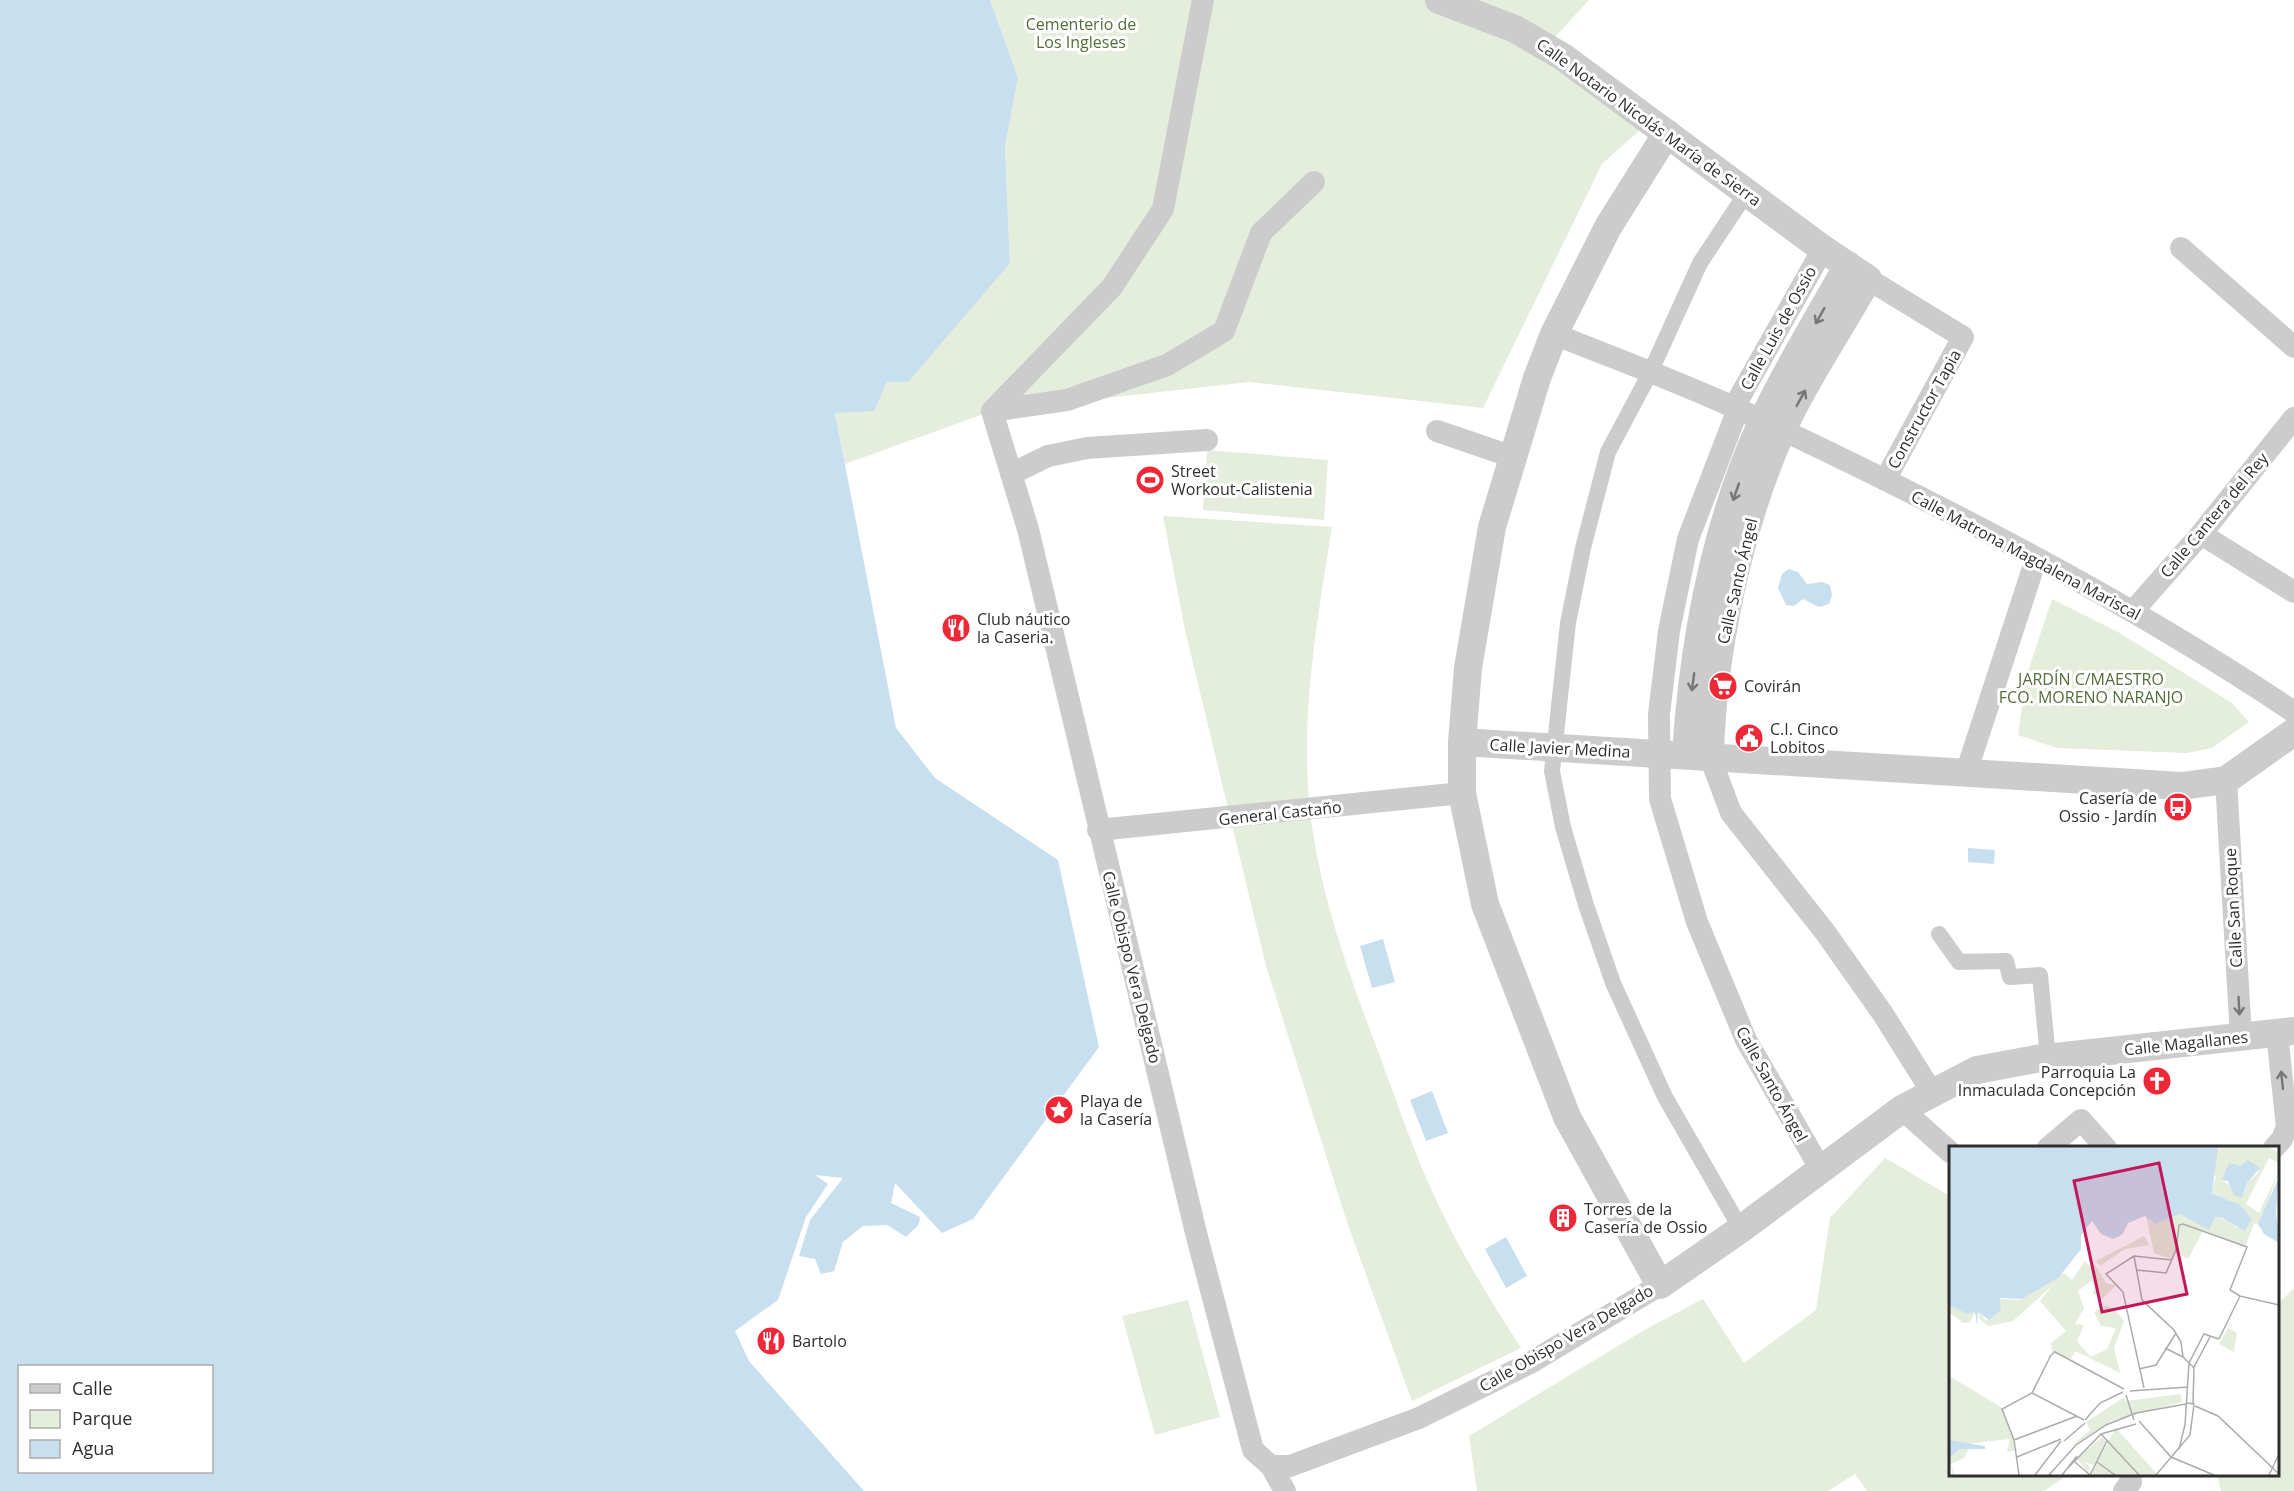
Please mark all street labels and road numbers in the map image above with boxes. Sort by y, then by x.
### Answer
street label: Calle Notario Nicolás María de Sierra [1532,33,1766,211]
street label: Calle Luis de Ossio [1735,262,1821,394]
street label: Constructor Tapia [1882,345,1966,473]
street label: Calle Cantera del Rey [2155,447,2274,582]
street label: Calle Matrona Magdalena Mariscal [1907,485,2145,625]
street label: Calle Santo Ángel [1712,516,1762,646]
street label: Calle Javier Medina [1489,733,1631,763]
street label: General Castaño [1217,796,1343,830]
street label: Calle San Roque [2219,848,2247,968]
street label: Calle Obispo Vera Delgado [1097,869,1167,1065]
street label: Calle Santo Ángel [1731,1022,1813,1146]
street label: Calle Magallanes [2123,1026,2249,1060]
street label: Calle Obispo Vera Delgado [1475,1279,1657,1397]

